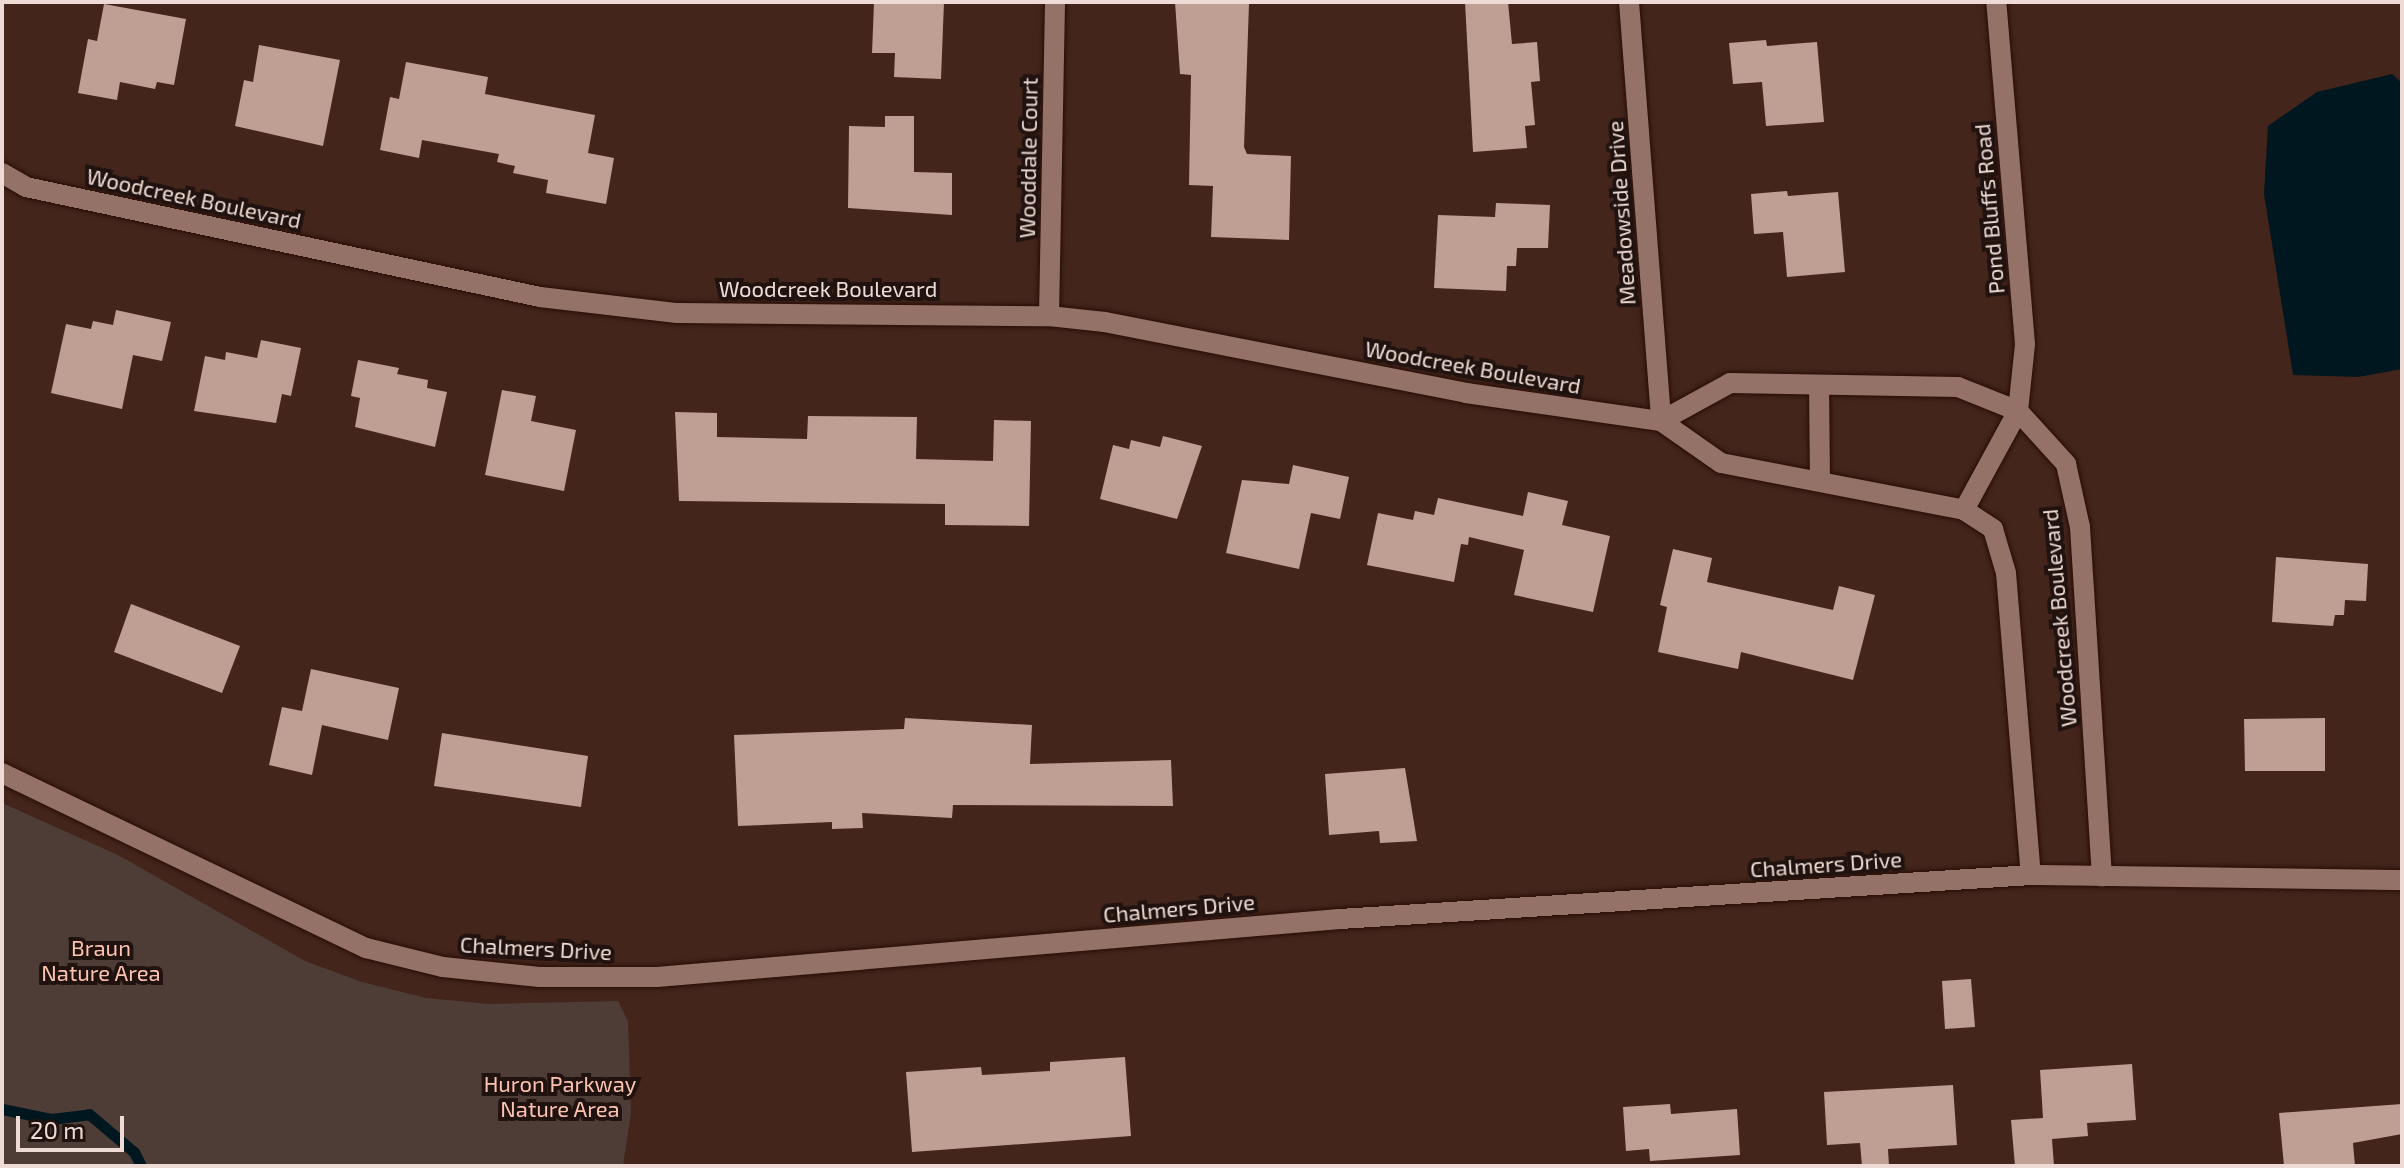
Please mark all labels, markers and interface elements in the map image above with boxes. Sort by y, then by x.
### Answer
street label: Wooddale Court [1013,77,1043,239]
street label: Meadowside Drive [1601,120,1641,306]
street label: Pond Bluffs Road [1968,123,2010,295]
street label: Woodcreek Boulevard [84,162,304,234]
street label: Woodcreek Boulevard [719,276,937,302]
street label: Woodcreek Boulevard [1363,335,1583,399]
street label: Woodcreek Boulevard [2036,508,2082,728]
street label: Chalmers Drive [1749,846,1903,882]
street label: Chalmers Drive [1102,888,1256,928]
street label: Chalmers Drive [459,931,613,965]
park label: Braun Nature Area [41,934,161,986]
park label: Huron Parkway Nature Area [484,1070,636,1122]
scale bar [20,1100,128,1150]
text: 20 m [30,1115,84,1144]

